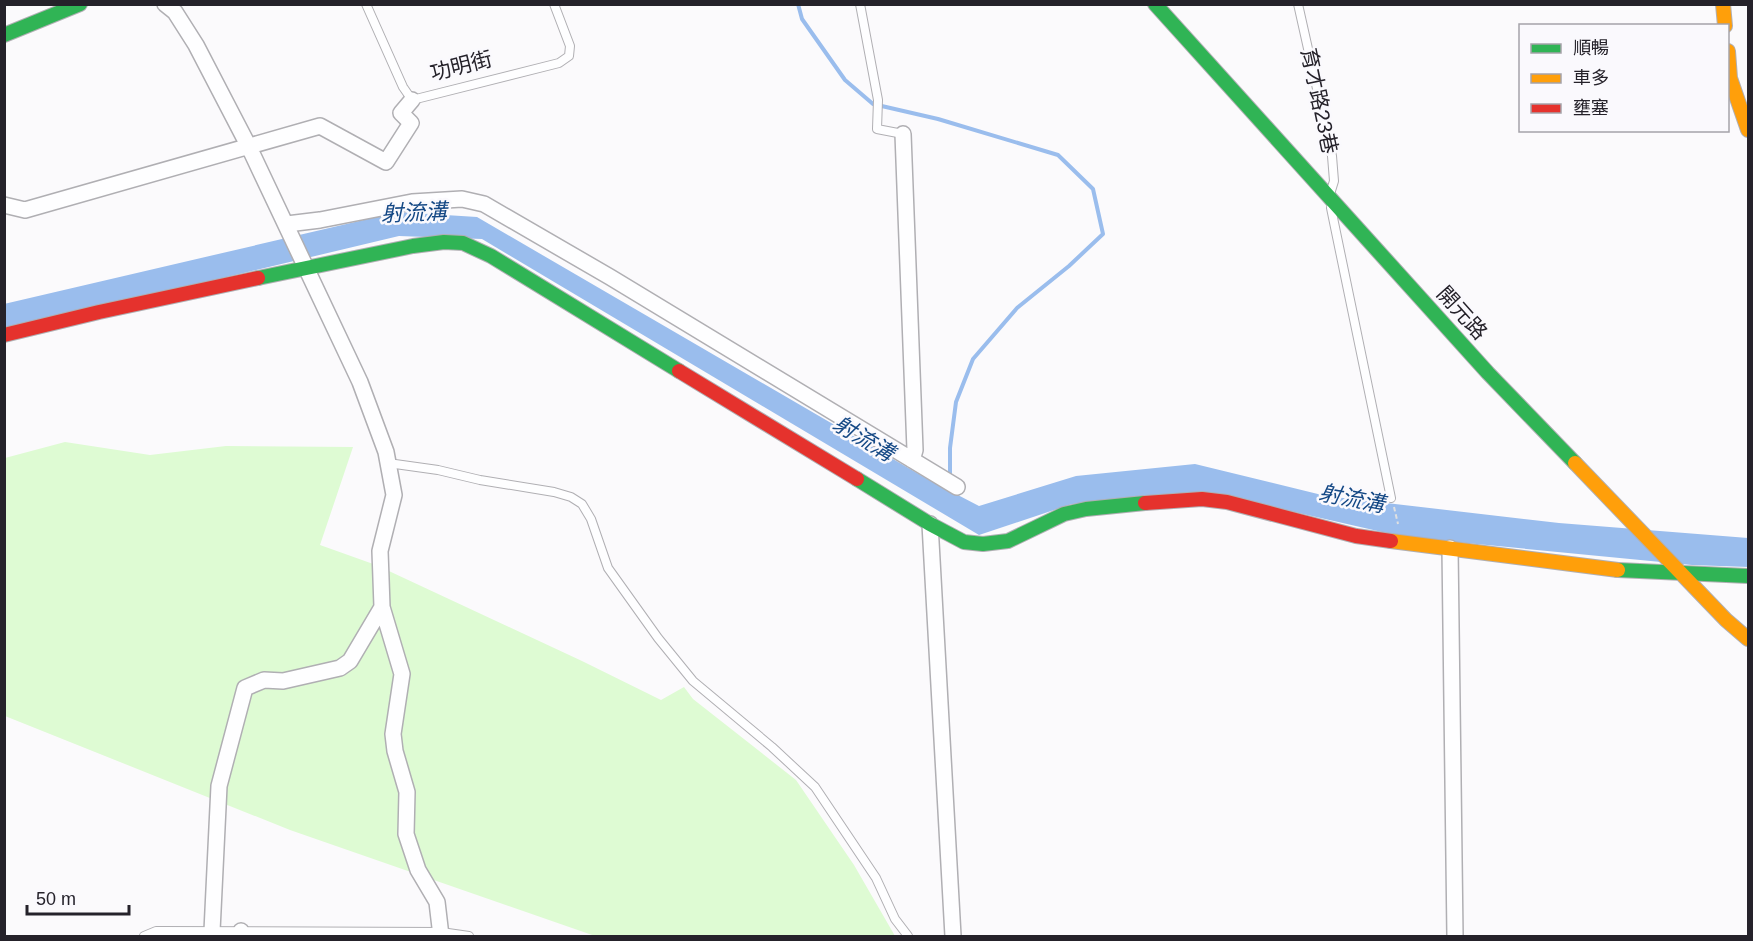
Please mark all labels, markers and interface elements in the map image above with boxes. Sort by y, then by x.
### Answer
legend [1519,24,1729,132]
text: 順暢 [1573,38,1609,58]
street label: 育才路23巷 [1297,46,1342,156]
street label: 功明街 [428,47,494,84]
text: 車多 [1573,68,1609,88]
text: 壅塞 [1573,98,1609,118]
water label: 射流溝 [381,199,450,226]
street label: 開元路 [1433,282,1492,344]
water label: 射流溝 [829,411,901,468]
water label: 射流溝 [1317,480,1390,518]
scale bar [27,878,129,916]
text: 50 m [36,889,76,909]

